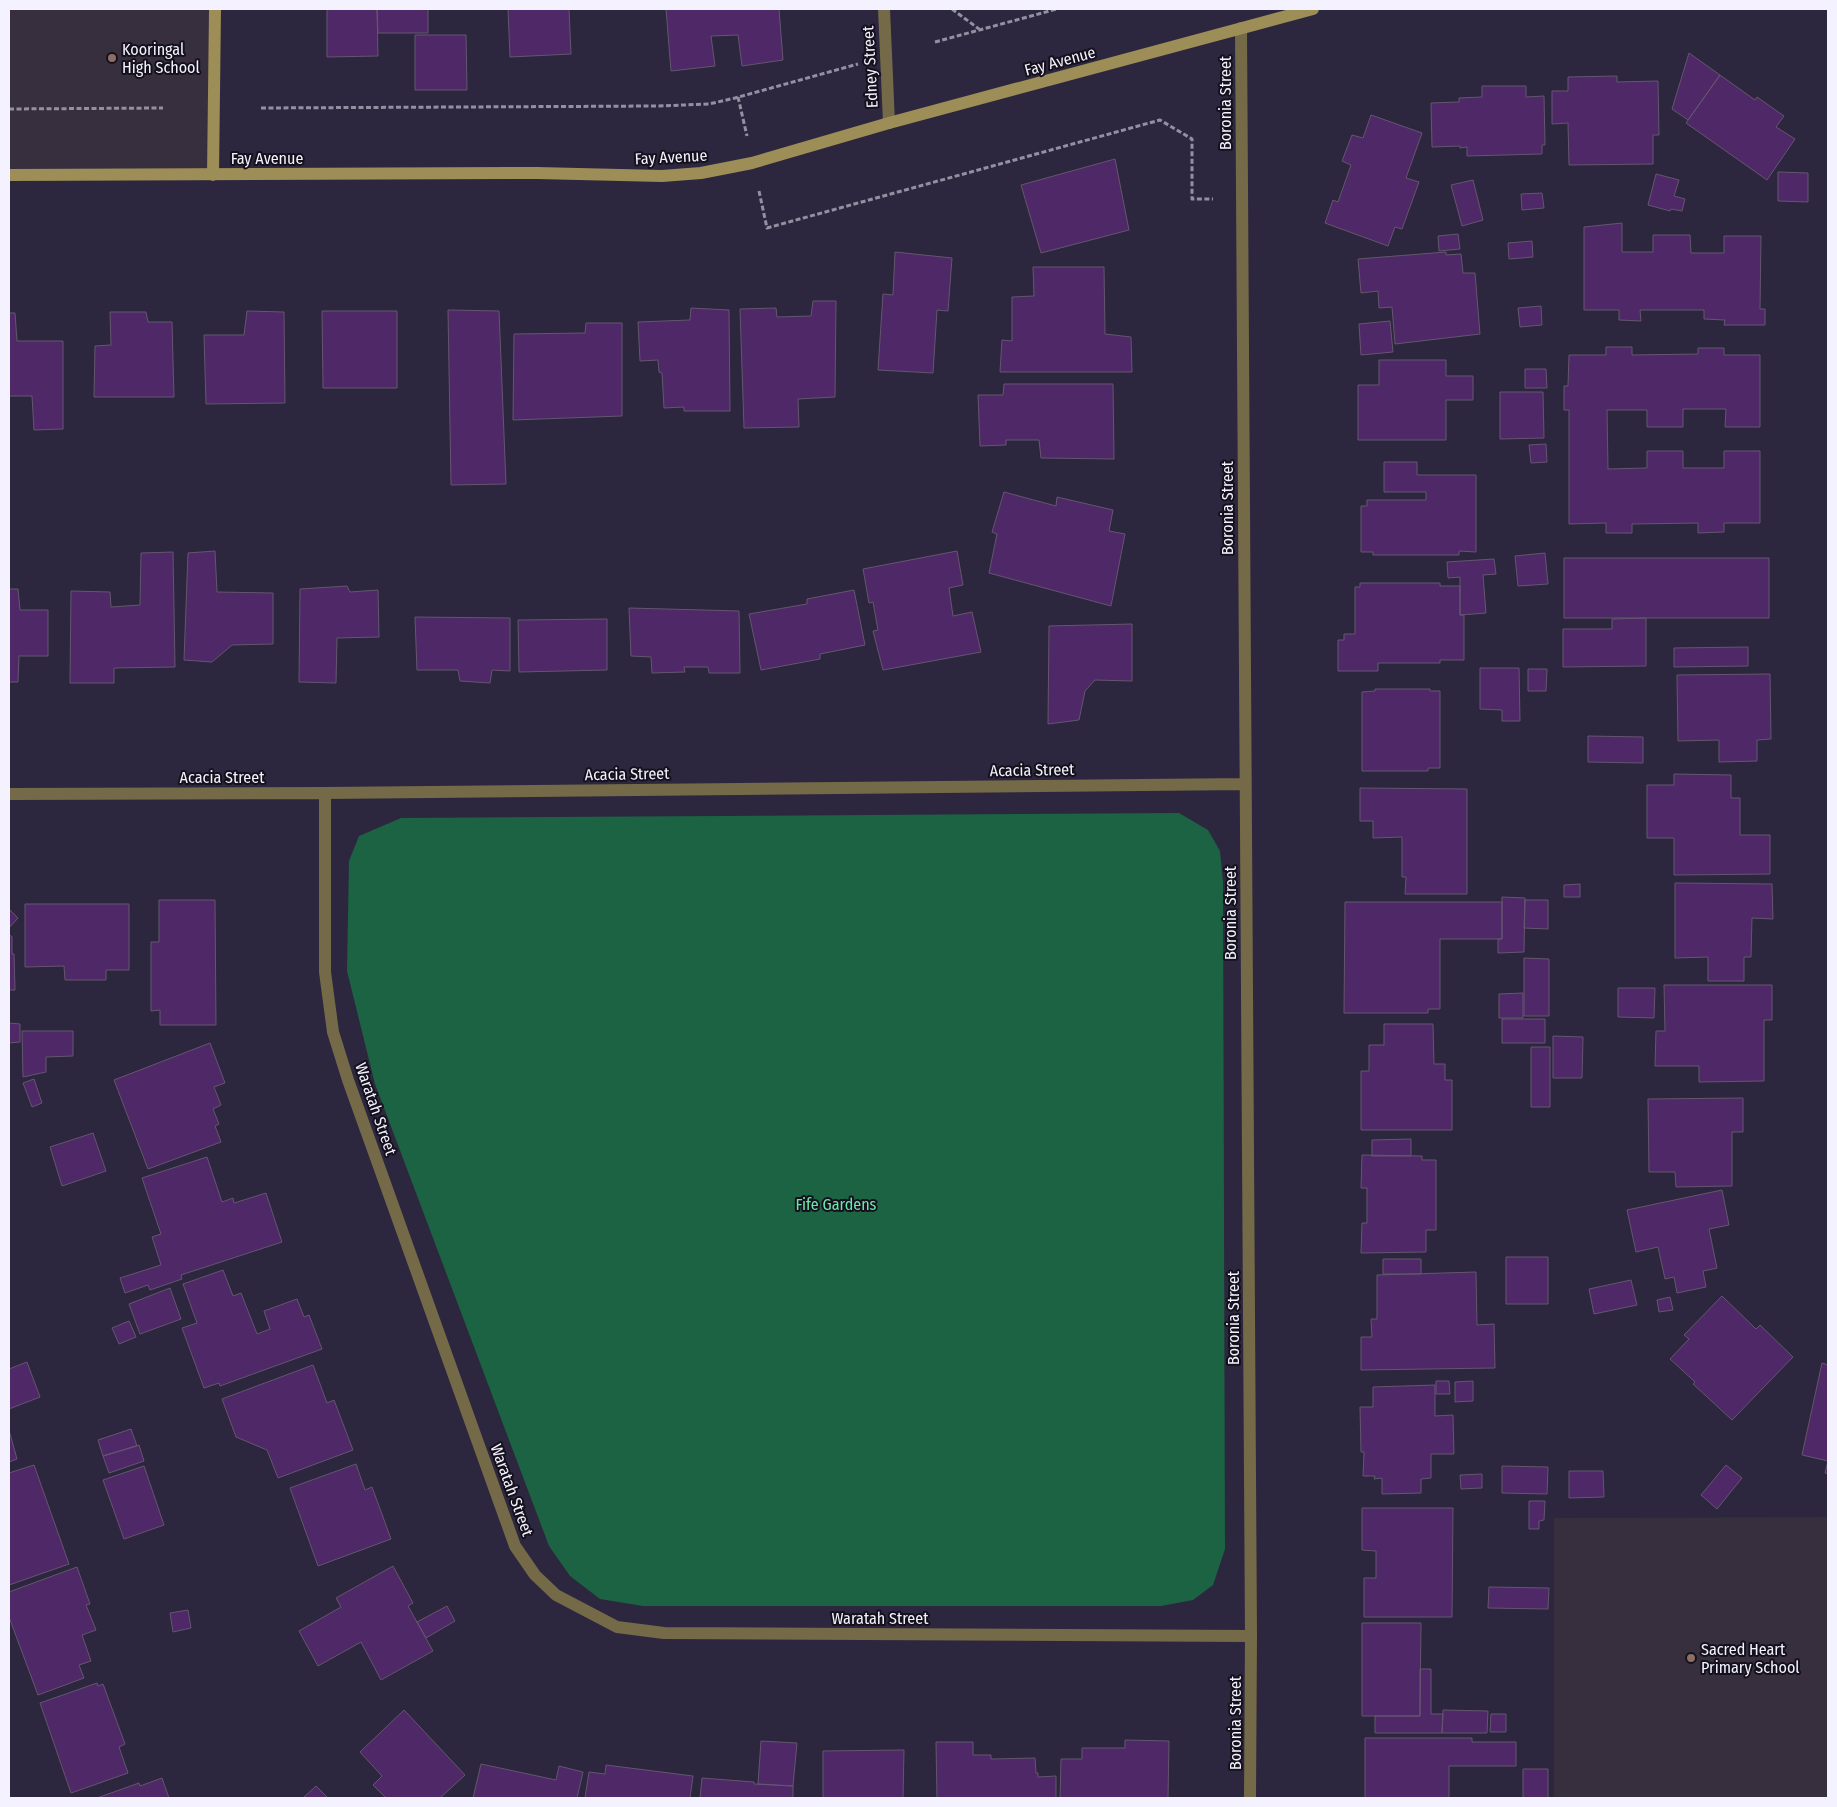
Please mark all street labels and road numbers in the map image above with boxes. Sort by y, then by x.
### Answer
street label: Edney Street [858,25,882,109]
street label: Fay Avenue [1022,42,1098,80]
street label: Boronia Street [1216,55,1235,150]
street label: Fay Avenue [634,146,708,168]
street label: Fay Avenue [231,149,303,168]
street label: Boronia Street [1218,460,1237,555]
street label: Acacia Street [989,760,1075,780]
street label: Acacia Street [584,764,670,784]
street label: Acacia Street [180,768,265,787]
street label: Boronia Street [1221,865,1240,960]
street label: Waratah Street [351,1060,401,1159]
street label: Boronia Street [1224,1270,1243,1365]
street label: Waratah Street [487,1441,538,1539]
street label: Waratah Street [832,1609,929,1628]
street label: Boronia Street [1226,1675,1245,1770]

